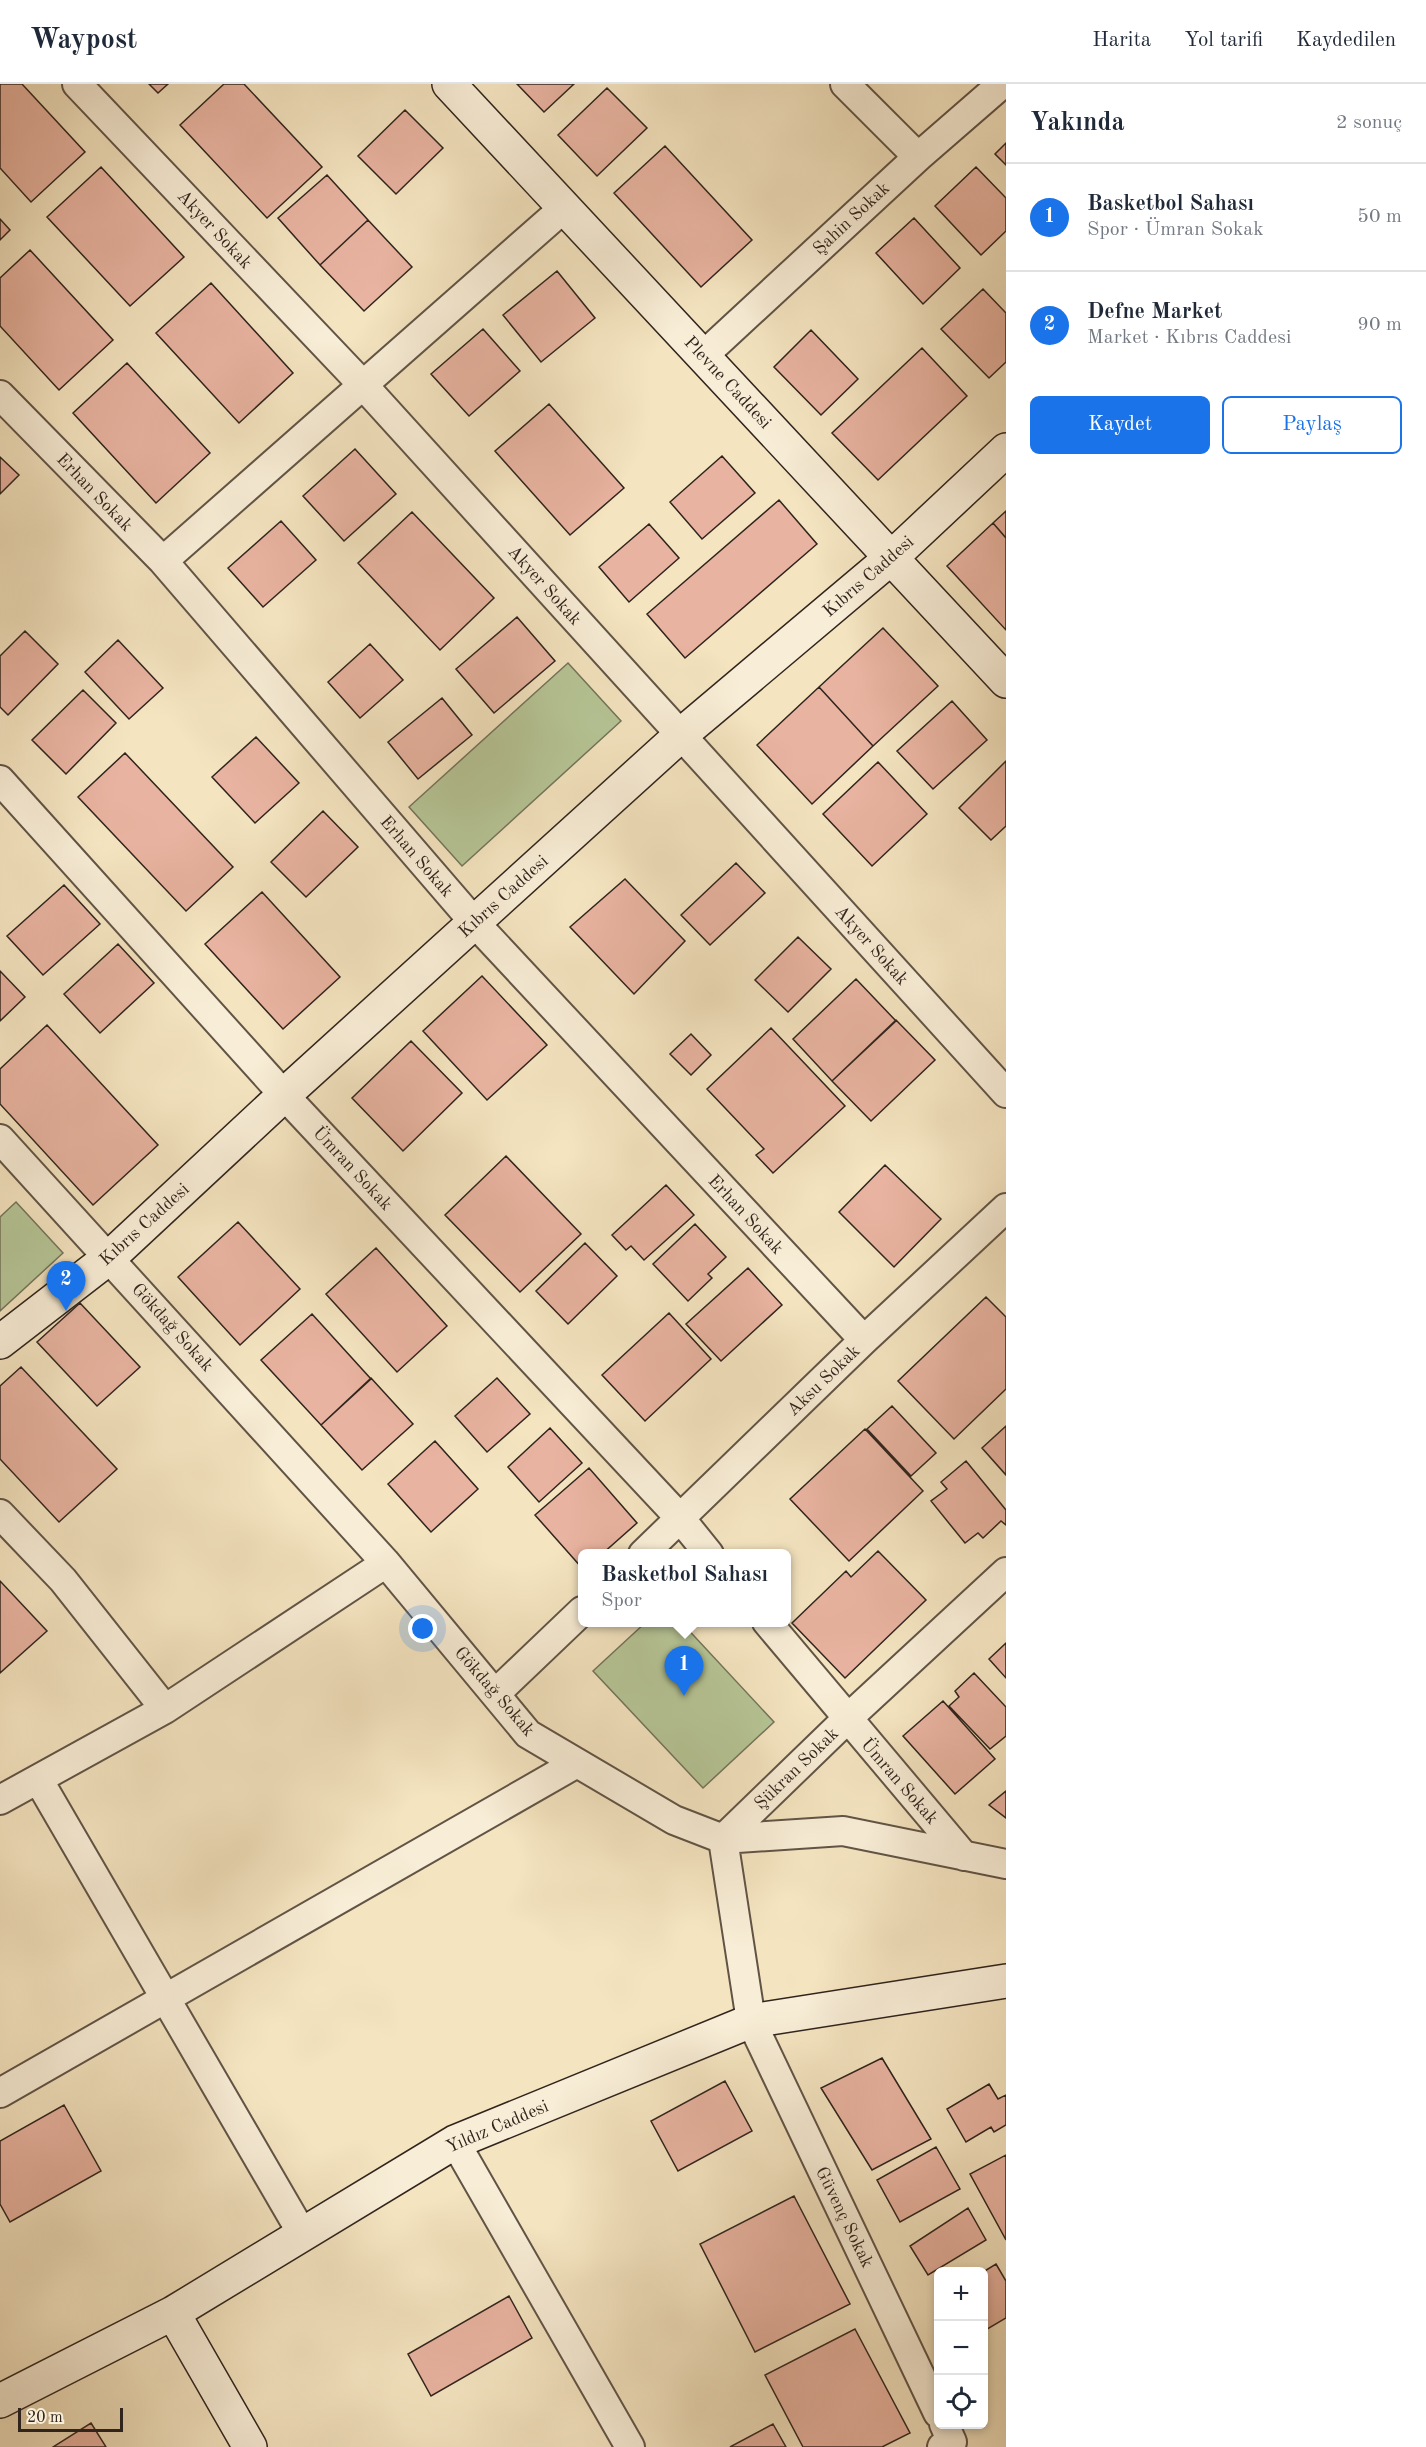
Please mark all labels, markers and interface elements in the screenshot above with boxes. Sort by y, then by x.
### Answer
text: Waypost [30,27,137,55]
text: Harita [1092,30,1151,51]
text: Yol tarifi [1184,30,1263,51]
text: Kaydedilen [1296,30,1396,51]
text: Yakında [1030,110,1125,136]
text: 2 sonuç [1336,113,1402,133]
street label: Şahin Sokak [810,179,893,258]
street label: Akyer Sokak [174,187,255,272]
text: Basketbol Sahası [1087,193,1254,215]
text: 1 [1044,207,1055,227]
text: 50 m [1357,207,1402,227]
text: Spor · Ümran Sokak [1087,220,1264,240]
text: Defne Market [1087,301,1222,323]
text: 2 [1044,315,1055,335]
text: 90 m [1357,315,1402,335]
text: Market · Kıbrıs Caddesi [1087,328,1291,348]
street label: Plevne Caddesi [680,333,774,432]
button: Kaydet [1030,396,1210,454]
button: Paylaş [1222,396,1402,454]
street label: Erhan Sokak [53,450,136,535]
street label: Kıbrıs Caddesi [820,533,917,621]
street label: Akyer Sokak [504,542,584,629]
street label: Erhan Sokak [376,813,456,901]
street label: Kıbrıs Caddesi [455,852,552,941]
street label: Akyer Sokak [831,902,911,989]
street label: Ümran Sokak [309,1121,398,1214]
street label: Erhan Sokak [704,1172,786,1258]
street label: Kıbrıs Caddesi [96,1180,193,1269]
pin: 2 [46,1262,86,1311]
street label: Gökdağ Sokak [128,1280,216,1375]
street label: Aksu Sokak [784,1342,863,1420]
popup [578,1549,791,1627]
text: Basketbol Sahası [601,1564,768,1586]
text: Spor [601,1591,642,1611]
your location [408,1614,437,1643]
street label: Gökdağ Sokak [451,1643,538,1740]
pin: 1 [664,1646,704,1696]
street label: Şükran Sokak [751,1724,842,1813]
street label: Ümran Sokak [857,1733,944,1828]
street label: Yıldız Caddesi [443,2097,551,2157]
street label: Güvenç Sokak [812,2164,876,2271]
map controls [934,2267,988,2429]
button: + [934,2267,988,2321]
button: − [934,2321,988,2375]
button: locate [934,2375,988,2429]
scale bar [18,2405,123,2432]
text: 20 m [27,2410,63,2426]

